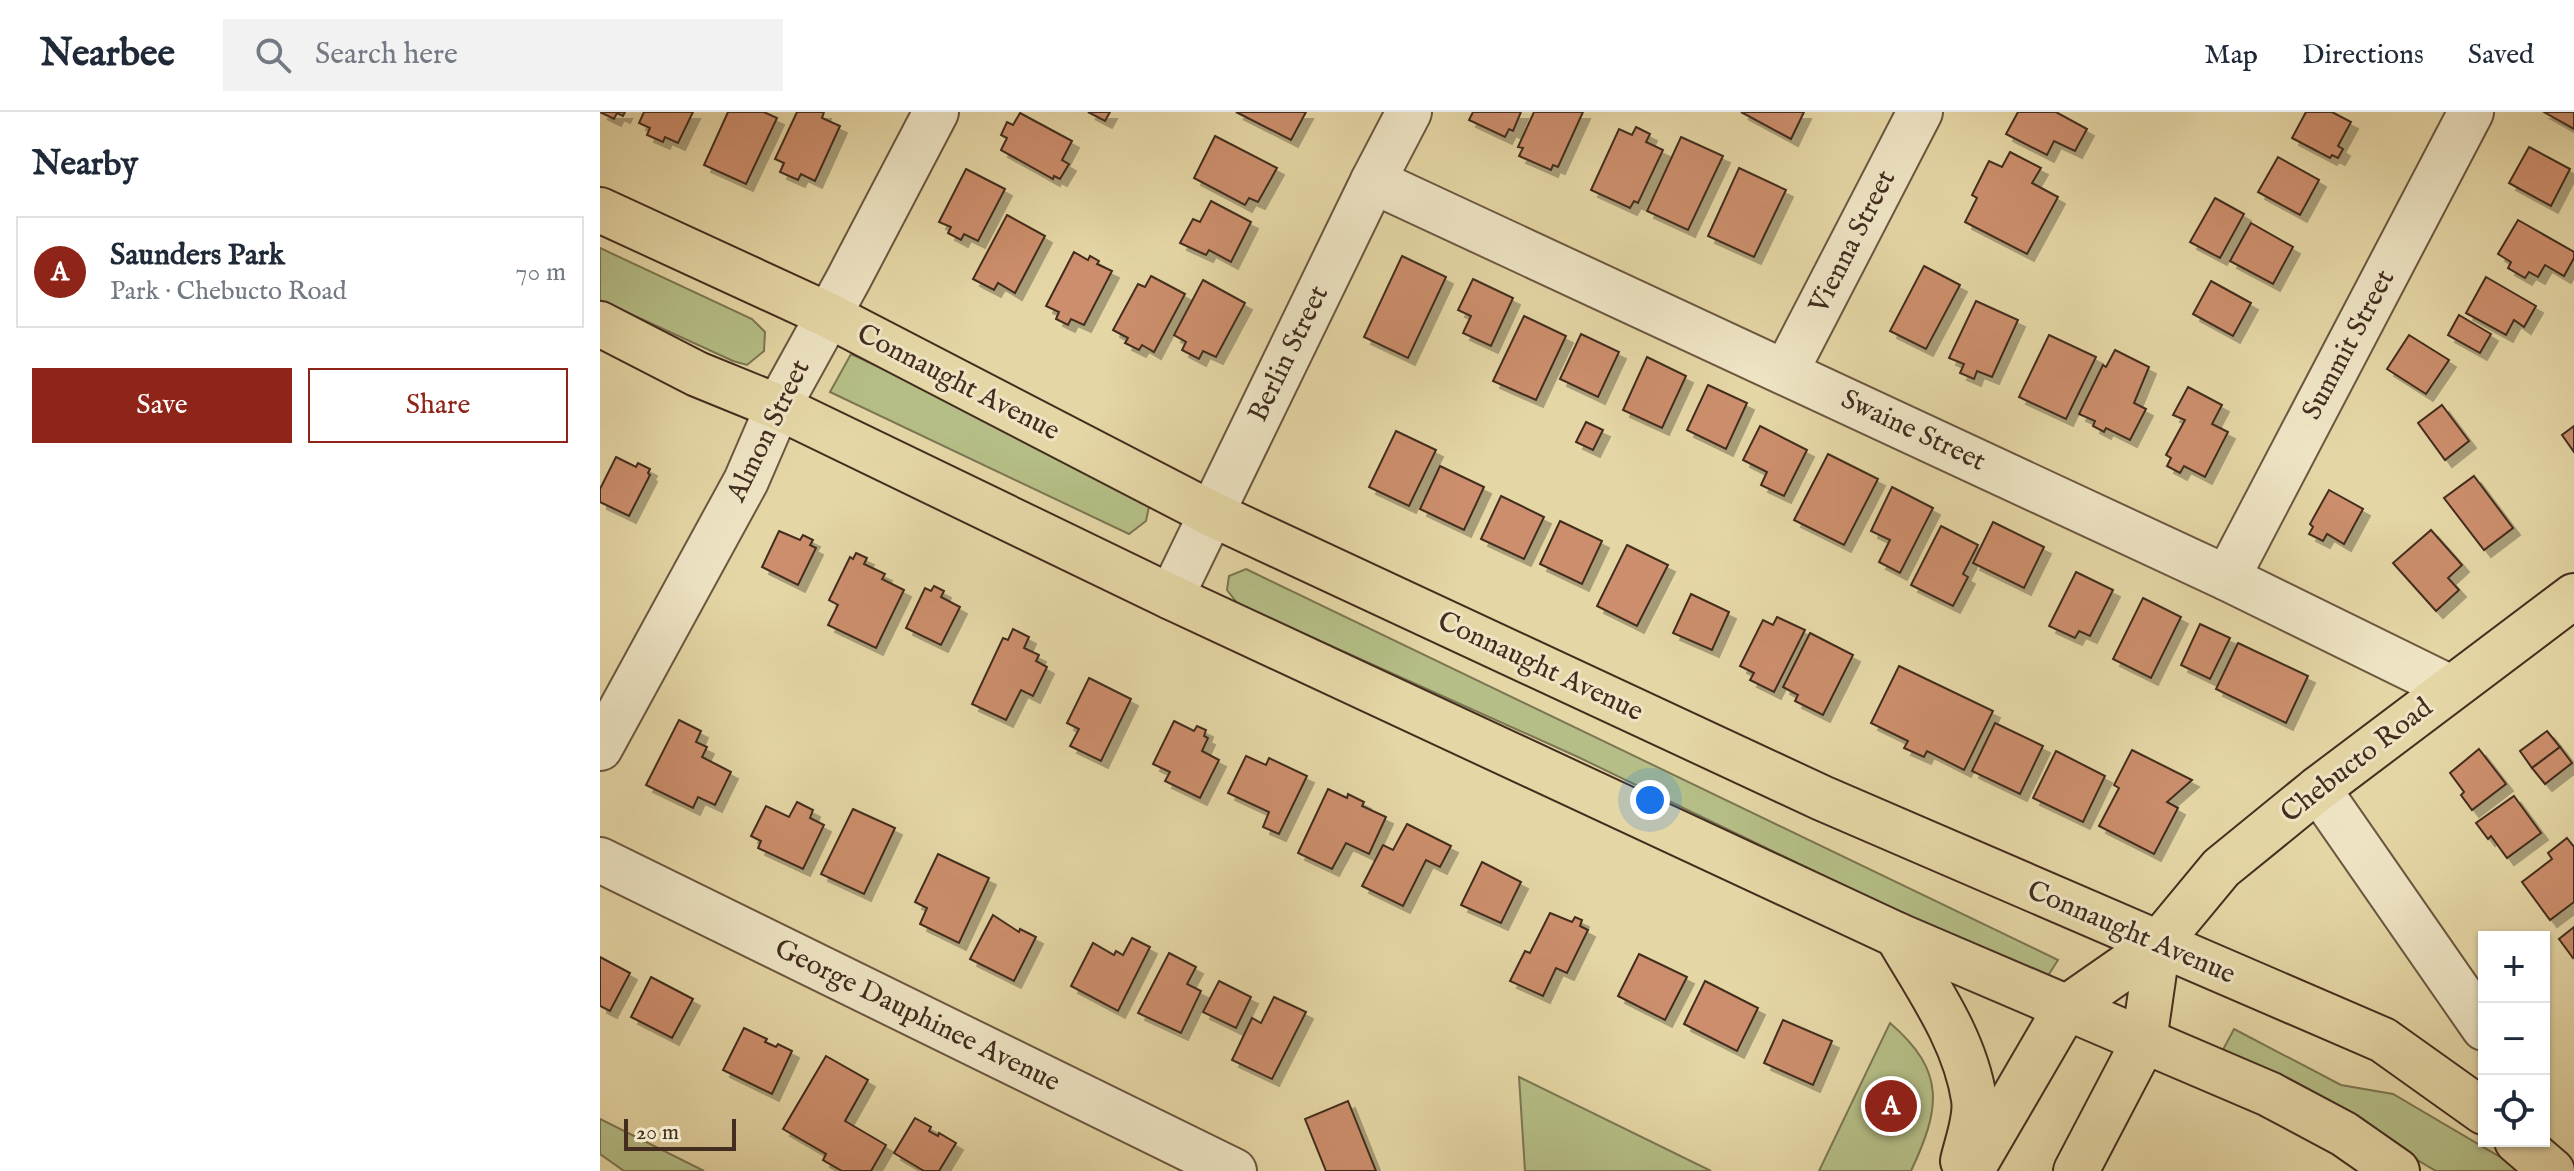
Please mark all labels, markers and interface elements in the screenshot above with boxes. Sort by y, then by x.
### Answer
search box [223,19,783,91]
text: Nearbee [40,31,175,79]
icon: search [251,33,295,77]
text: Search here [315,36,458,74]
text: Map [2204,38,2258,73]
text: Directions [2302,38,2424,73]
text: Saved [2468,38,2534,73]
text: Nearby [32,143,138,186]
street label: Vienna Street [1802,164,1904,320]
text: Saunders Park [110,237,285,275]
text: A [51,256,69,289]
text: 70 m [515,256,566,289]
street label: Summit Street [2295,264,2403,426]
text: Park · Chebucto Road [110,275,347,308]
street label: Berlin Street [1241,280,1337,428]
street label: Connaught Avenue [851,317,1065,449]
street label: Almon Street [719,354,819,509]
button: Save [32,368,292,443]
button: Share [308,368,568,443]
street label: Swaine Street [1835,382,1991,480]
street label: Connaught Avenue [1432,604,1648,730]
street label: Chebucto Road [2274,691,2440,831]
your location [1630,780,1670,820]
street label: Connaught Avenue [2022,873,2240,993]
map controls [2478,931,2550,1147]
button: + [2478,931,2550,1003]
street label: George Dauphinee Avenue [768,932,1066,1100]
button: − [2478,1003,2550,1075]
button: locate [2478,1075,2550,1147]
pin: A [1865,1076,1917,1136]
scale bar [624,1115,736,1151]
text: 20 m [636,1119,679,1147]

